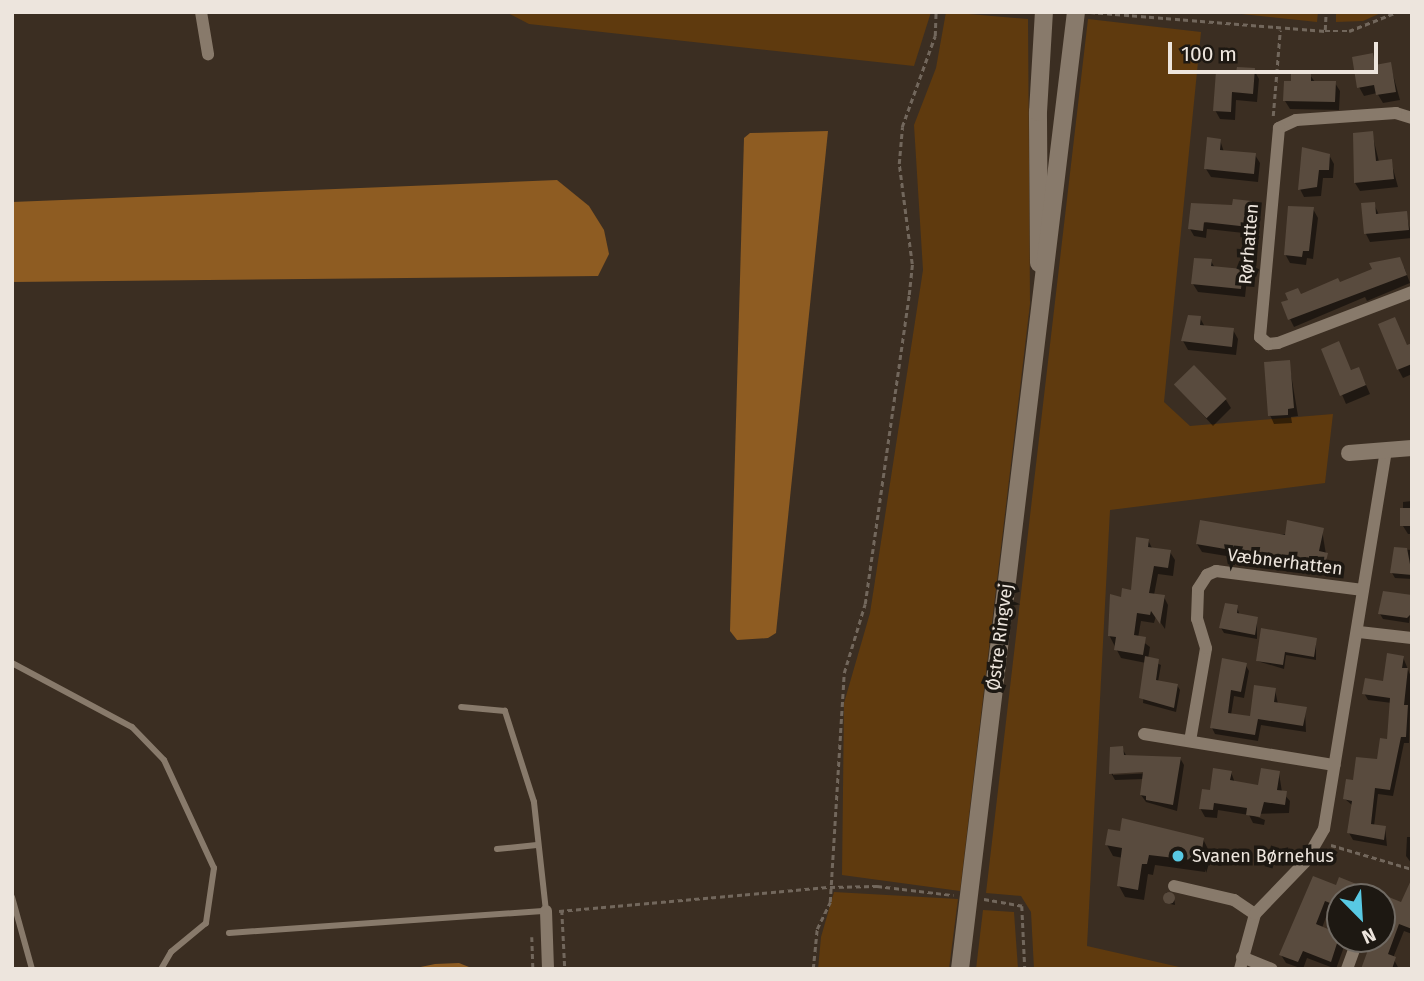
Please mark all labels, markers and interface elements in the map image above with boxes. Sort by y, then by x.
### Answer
scale bar [1172,28,1382,72]
text: 100 m [1181,41,1237,67]
street label: Rørhatten [1235,202,1263,286]
street label: Væbnerhatten [1226,544,1344,580]
street label: Østre Ringvej [983,582,1017,692]
place label: Svanen Børnehus [1192,845,1334,867]
marker: Svanen Børnehus [1170,848,1186,864]
north arrow [1326,883,1396,953]
text: N [1359,923,1379,949]

